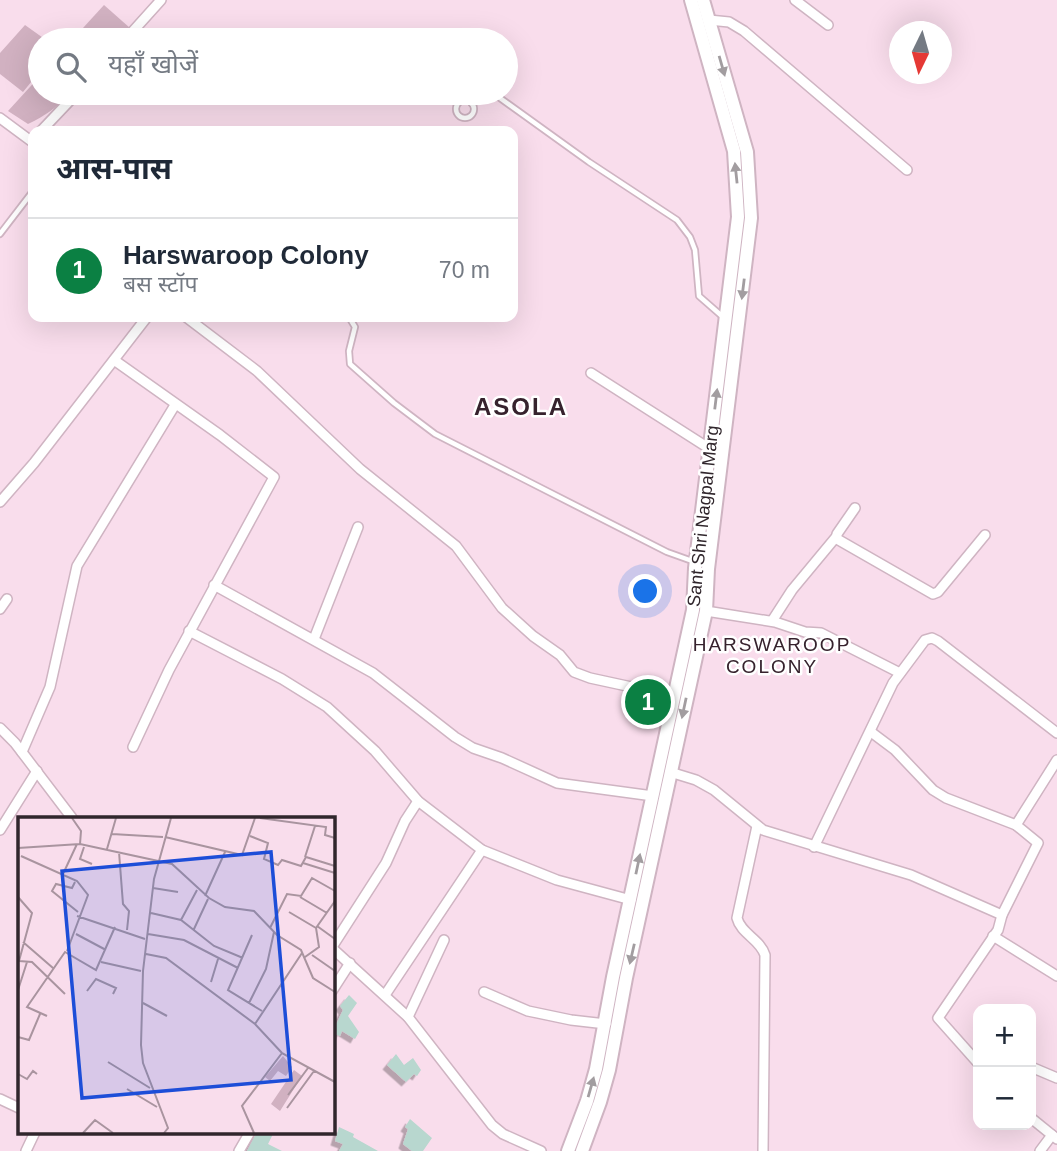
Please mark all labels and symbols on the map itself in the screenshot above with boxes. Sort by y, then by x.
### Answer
north arrow [889,21,952,84]
one-way arrow [718,55,728,76]
one-way arrow [730,162,741,184]
one-way arrow [738,278,749,300]
one-way arrow [711,388,722,410]
district label: ASOLA [474,393,568,420]
street label: Sant Shri Nagpal Marg [684,424,722,608]
your location [628,574,662,608]
district label: HARSWAROOP COLONY [693,634,851,677]
pin: 1 [625,676,671,728]
one-way arrow [678,697,689,719]
inset map [18,817,334,1134]
one-way arrow [633,853,644,875]
one-way arrow [626,943,637,965]
one-way arrow [587,1076,597,1097]

